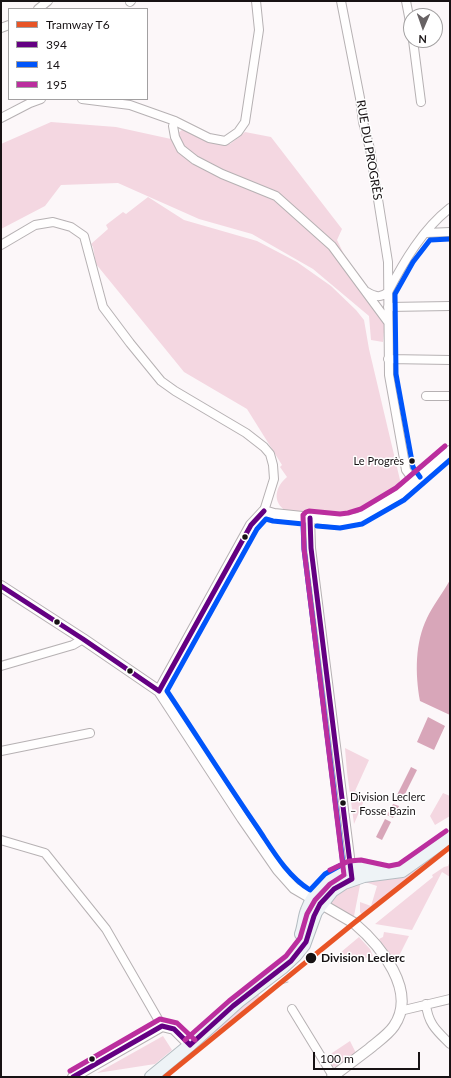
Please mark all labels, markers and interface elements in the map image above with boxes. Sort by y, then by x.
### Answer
legend [8,8,148,100]
north arrow [403,8,443,48]
text: Tramway T6 [46,17,110,32]
text: N [418,33,427,46]
text: 394 [46,37,67,52]
text: 14 [46,57,60,72]
text: 195 [46,77,67,92]
street label: RUE DU PROGRÈS [353,99,385,201]
place label: Le Progrès [354,454,404,468]
marker: Le Progrès [407,456,417,466]
unlabelled marker [240,532,250,542]
unlabelled marker [52,617,62,627]
unlabelled marker [125,666,135,676]
place label: Division Leclerc – Fosse Bazin [350,790,426,816]
marker: Division Leclerc – Fosse Bazin [338,798,348,808]
marker: Division Leclerc [304,951,318,965]
place label: Division Leclerc [321,951,405,965]
scale bar [315,1044,422,1070]
text: 100 m [320,1051,354,1066]
unlabelled marker [87,1054,97,1064]

